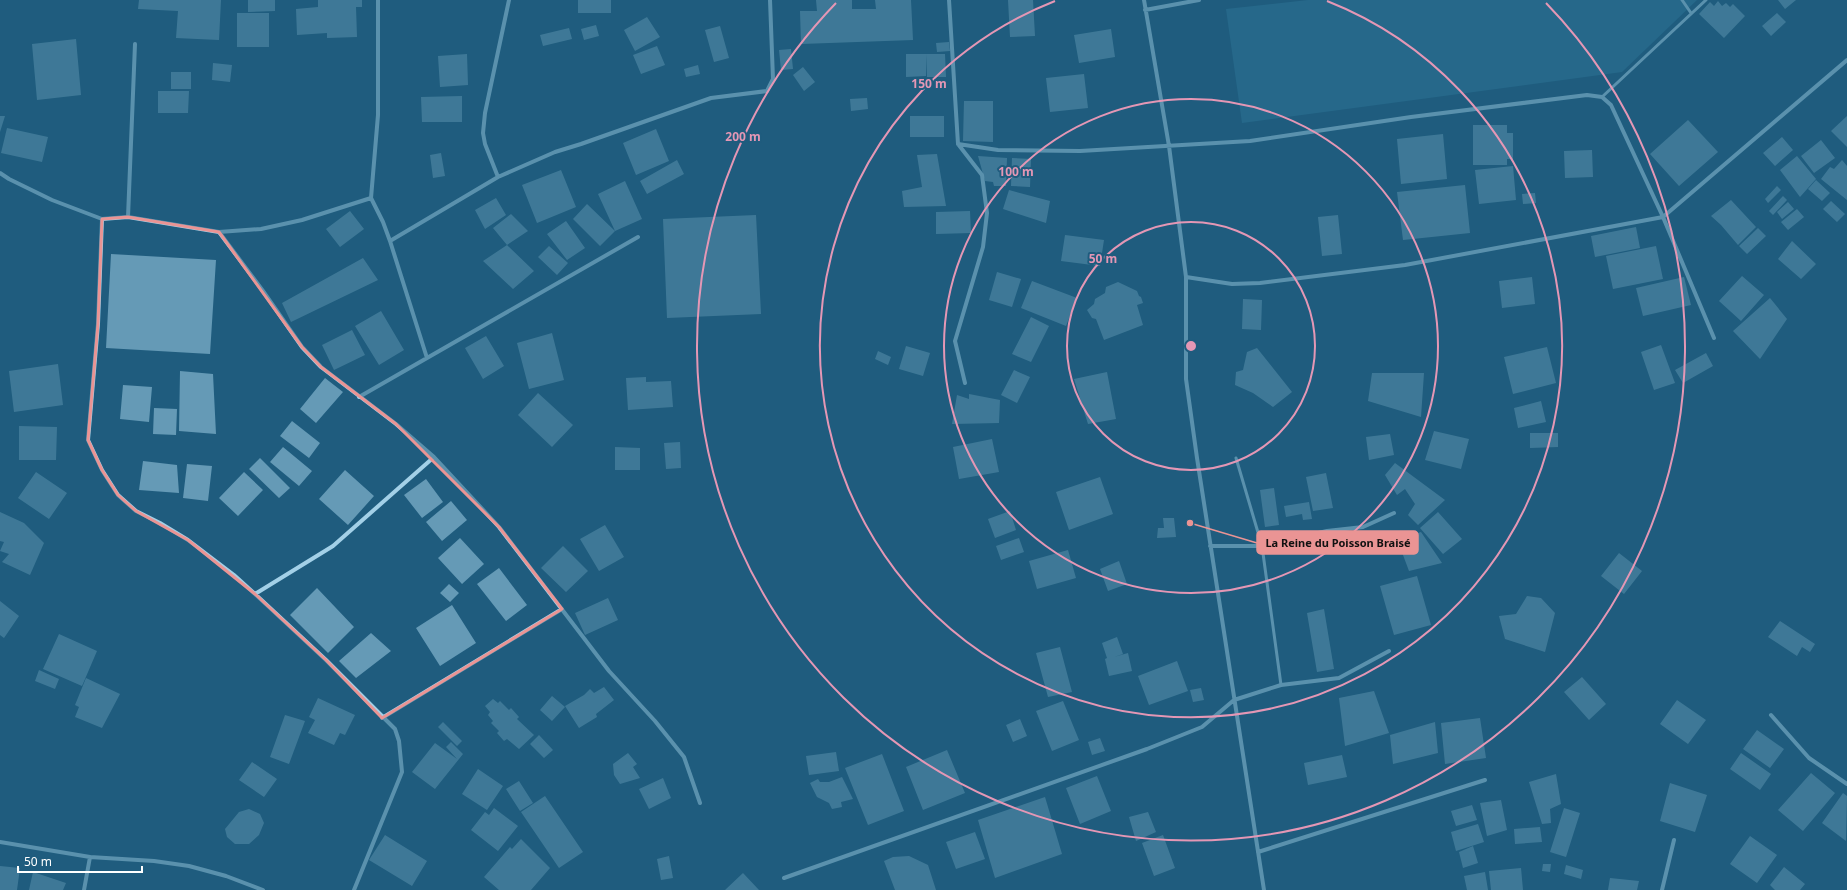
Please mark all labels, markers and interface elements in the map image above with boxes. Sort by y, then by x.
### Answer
text: 150 m [911,75,947,92]
text: 200 m [725,128,761,145]
text: 100 m [998,163,1034,180]
text: 50 m [1089,250,1117,267]
centre of rings [1184,339,1198,353]
callout: La Reine du Poisson Braisé [1257,531,1418,554]
text: La Reine du Poisson Braisé [1265,535,1411,550]
scale bar [18,848,142,874]
text: 50 m [24,853,52,870]

